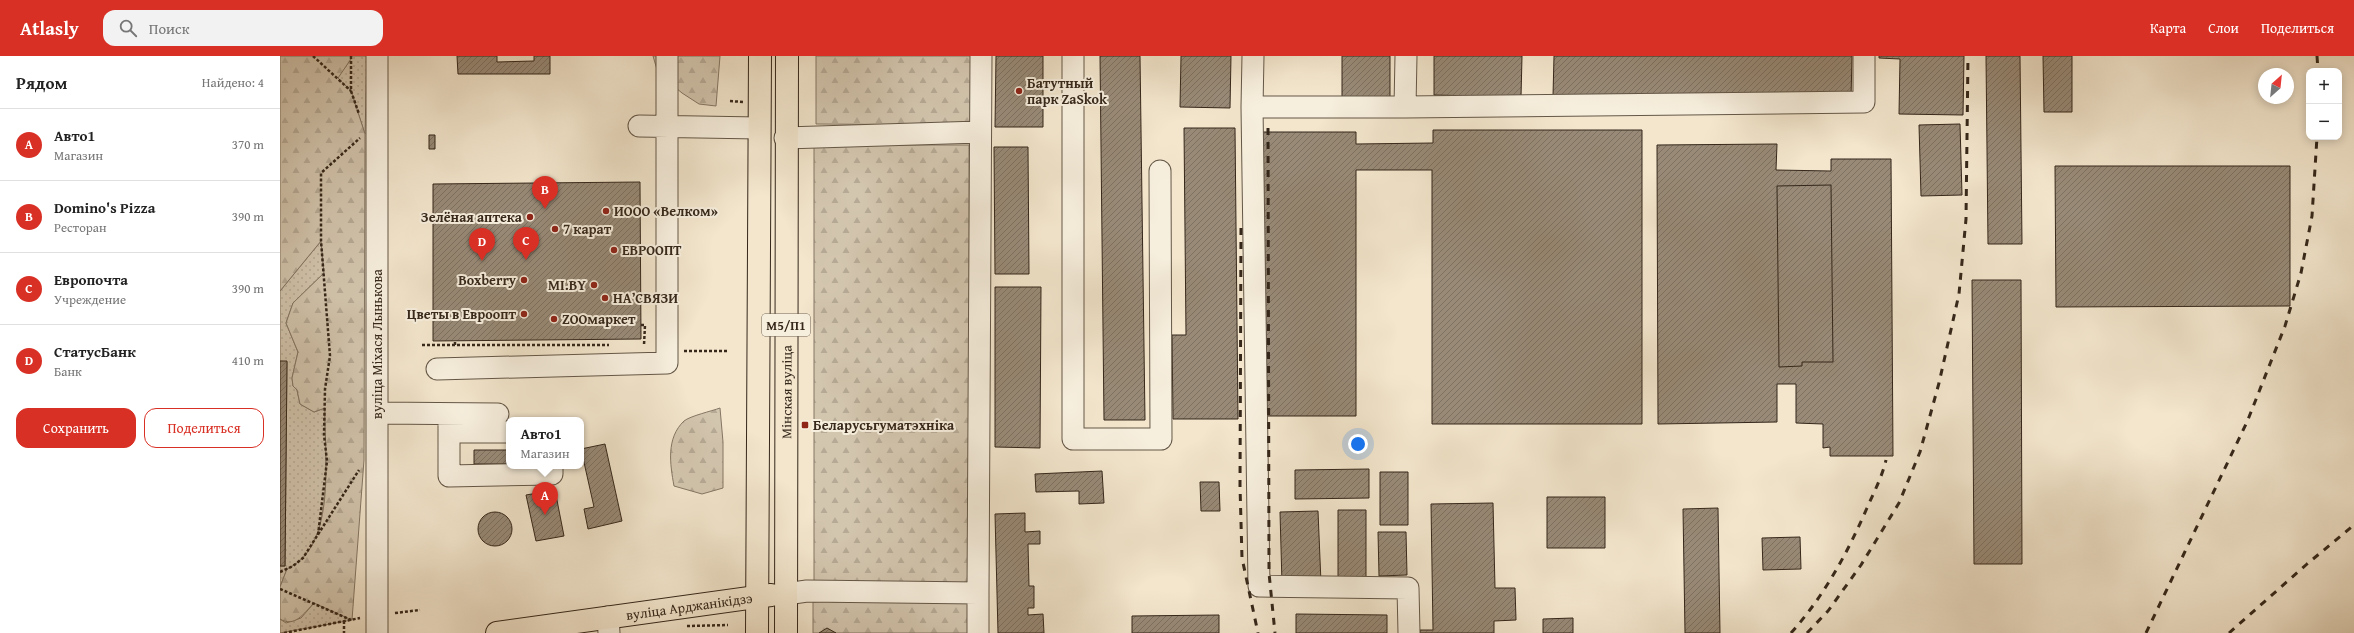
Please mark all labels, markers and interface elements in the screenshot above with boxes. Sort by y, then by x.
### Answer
search box [103,10,383,46]
text: Atlasly [20,14,79,42]
icon: search [117,17,139,39]
text: Поиск [149,18,190,39]
text: Карта [2150,18,2186,38]
text: Слои [2208,18,2239,38]
text: Поделиться [2261,18,2334,38]
north arrow [2258,68,2294,104]
map controls [2306,68,2342,140]
button: + [2306,68,2342,104]
text: Рядом [16,70,67,95]
text: Найдено: 4 [202,73,264,92]
place label: Батутный парк ZaSkok [1027,73,1108,109]
marker: Батутный парк ZaSkok [1014,86,1024,96]
button: − [2306,104,2342,140]
text: Авто1 [54,125,95,146]
text: A [25,135,33,154]
text: 370 m [232,135,264,154]
text: Магазин [54,146,103,165]
pin: B [532,176,558,209]
text: Domino's Pizza [54,197,155,218]
place label: ИООО «Велком» [614,201,718,221]
marker: ИООО «Велком» [601,206,611,216]
text: B [25,207,33,226]
text: 390 m [232,207,264,226]
place label: Зелёная аптека [421,207,523,227]
marker: Зелёная аптека [525,212,535,222]
text: Ресторан [54,218,107,237]
place label: 7 карат [563,219,612,239]
marker: 7 карат [550,224,560,234]
pin: C [513,227,539,260]
pin: D [469,228,495,261]
place label: ЕВРООПТ [622,240,682,260]
marker: ЕВРООПТ [609,245,619,255]
text: Европочта [54,269,128,290]
street label: вуліца Міхася Лынькова [367,269,387,419]
place label: Boxberry [458,270,517,290]
marker: Boxberry [519,275,529,285]
place label: MI.BY [548,275,586,295]
text: C [25,279,33,298]
text: 390 m [232,279,264,298]
marker: MI.BY [589,280,599,290]
place label: НАʼСВЯЗИ [613,288,678,308]
text: Учреждение [54,290,126,309]
marker: НАʼСВЯЗИ [600,293,610,303]
place label: Цветы в Евроопт [407,304,517,324]
marker: Цветы в Евроопт [519,309,529,319]
place label: ZOOмаркет [562,309,636,329]
marker: ZOOмаркет [549,314,559,324]
road number: М5/П1 [762,314,810,336]
text: СтатусБанк [54,341,136,362]
street label: Мінская вуліца [776,345,796,439]
text: D [25,351,33,370]
text: 410 m [232,351,264,370]
text: Банк [54,362,82,381]
button: Сохранить [16,408,136,448]
button: Поделиться [144,408,264,448]
place label: Беларусьгуматэхніка [813,415,955,435]
popup [506,417,584,469]
marker: Беларусьгуматэхніка [800,420,810,430]
text: Авто1 [521,423,562,444]
your location [1348,434,1368,454]
text: Магазин [521,444,570,463]
pin: A [532,482,558,515]
street label: вуліца Арджанікідзэ [625,588,754,625]

